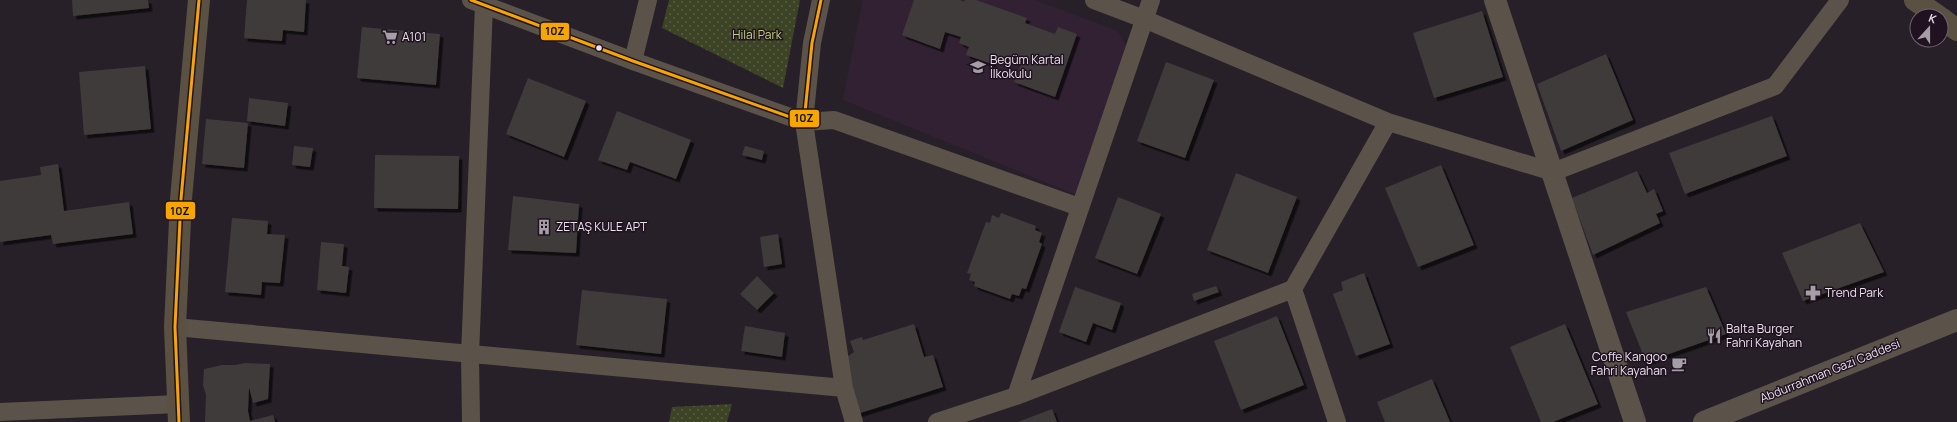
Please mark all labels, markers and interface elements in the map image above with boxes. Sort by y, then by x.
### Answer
north arrow [1909,8,1949,48]
text: K [1927,10,1940,27]
line badge: 10Z [540,22,570,41]
text: 10Z [545,23,565,38]
park label: Hilal Park [732,26,783,43]
supermarket icon: A101 [381,28,399,46]
place label: A101 [402,28,426,45]
unlabelled marker [594,43,604,53]
place label: Begüm Kartal İlkokulu [990,51,1064,82]
school or university icon: Begüm Kartal İlkokulu [969,58,987,76]
line badge: 10Z [789,109,820,128]
text: 10Z [794,110,814,125]
line badge: 10Z [165,201,196,220]
text: 10Z [170,203,190,218]
building icon: ZETAŞ KULE APT [535,218,553,236]
place label: ZETAŞ KULE APT [556,218,648,235]
pharmacy icon: Trend Park [1804,284,1822,302]
place label: Trend Park [1825,284,1884,301]
place label: Balta Burger Fahri Kayahan [1726,320,1802,351]
restaurant icon: Balta Burger Fahri Kayahan [1705,327,1723,345]
street label: Abdurrahman Gazi Caddesi [1757,335,1902,406]
place label: Coffe Kangoo Fahri Kayahan [1591,348,1667,379]
cafe icon: Coffe Kangoo Fahri Kayahan [1670,355,1688,373]

